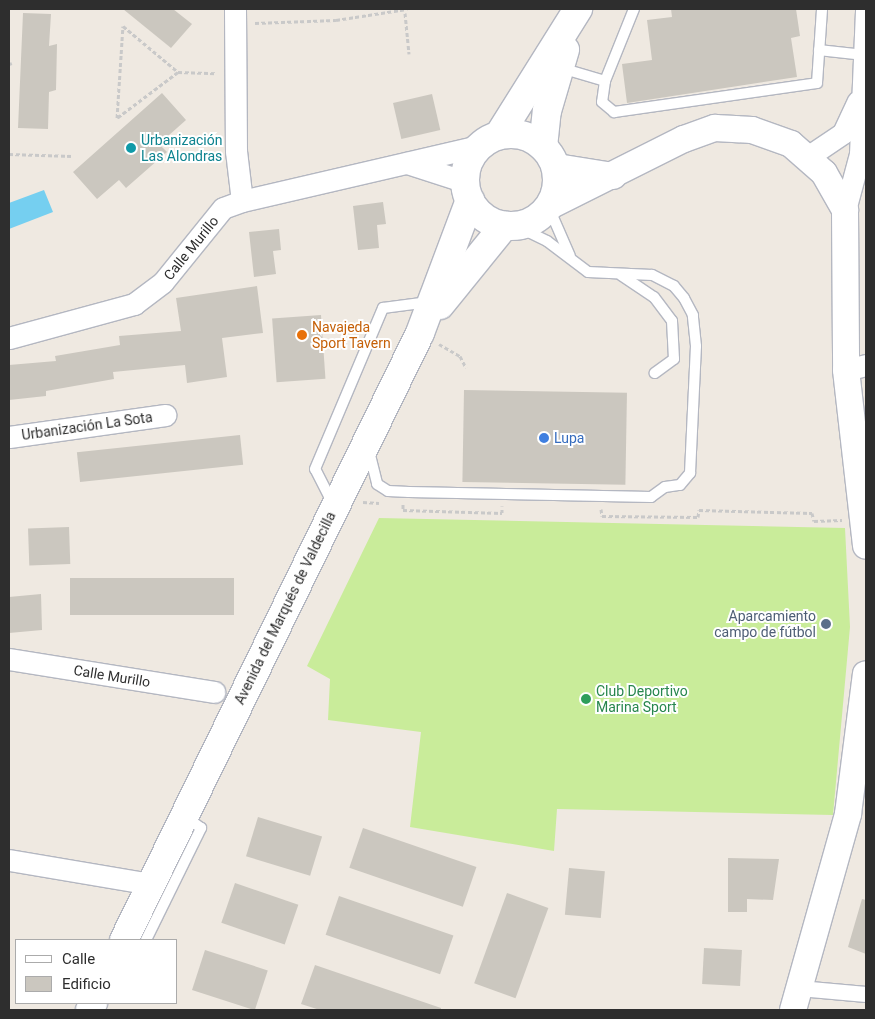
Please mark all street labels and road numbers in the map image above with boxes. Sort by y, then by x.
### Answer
street label: Calle Murillo [160,213,222,283]
street label: Urbanización La Sota [20,408,154,444]
street label: Avenida del Marqués de Valdecilla [231,509,339,707]
street label: Calle Murillo [73,662,151,690]

